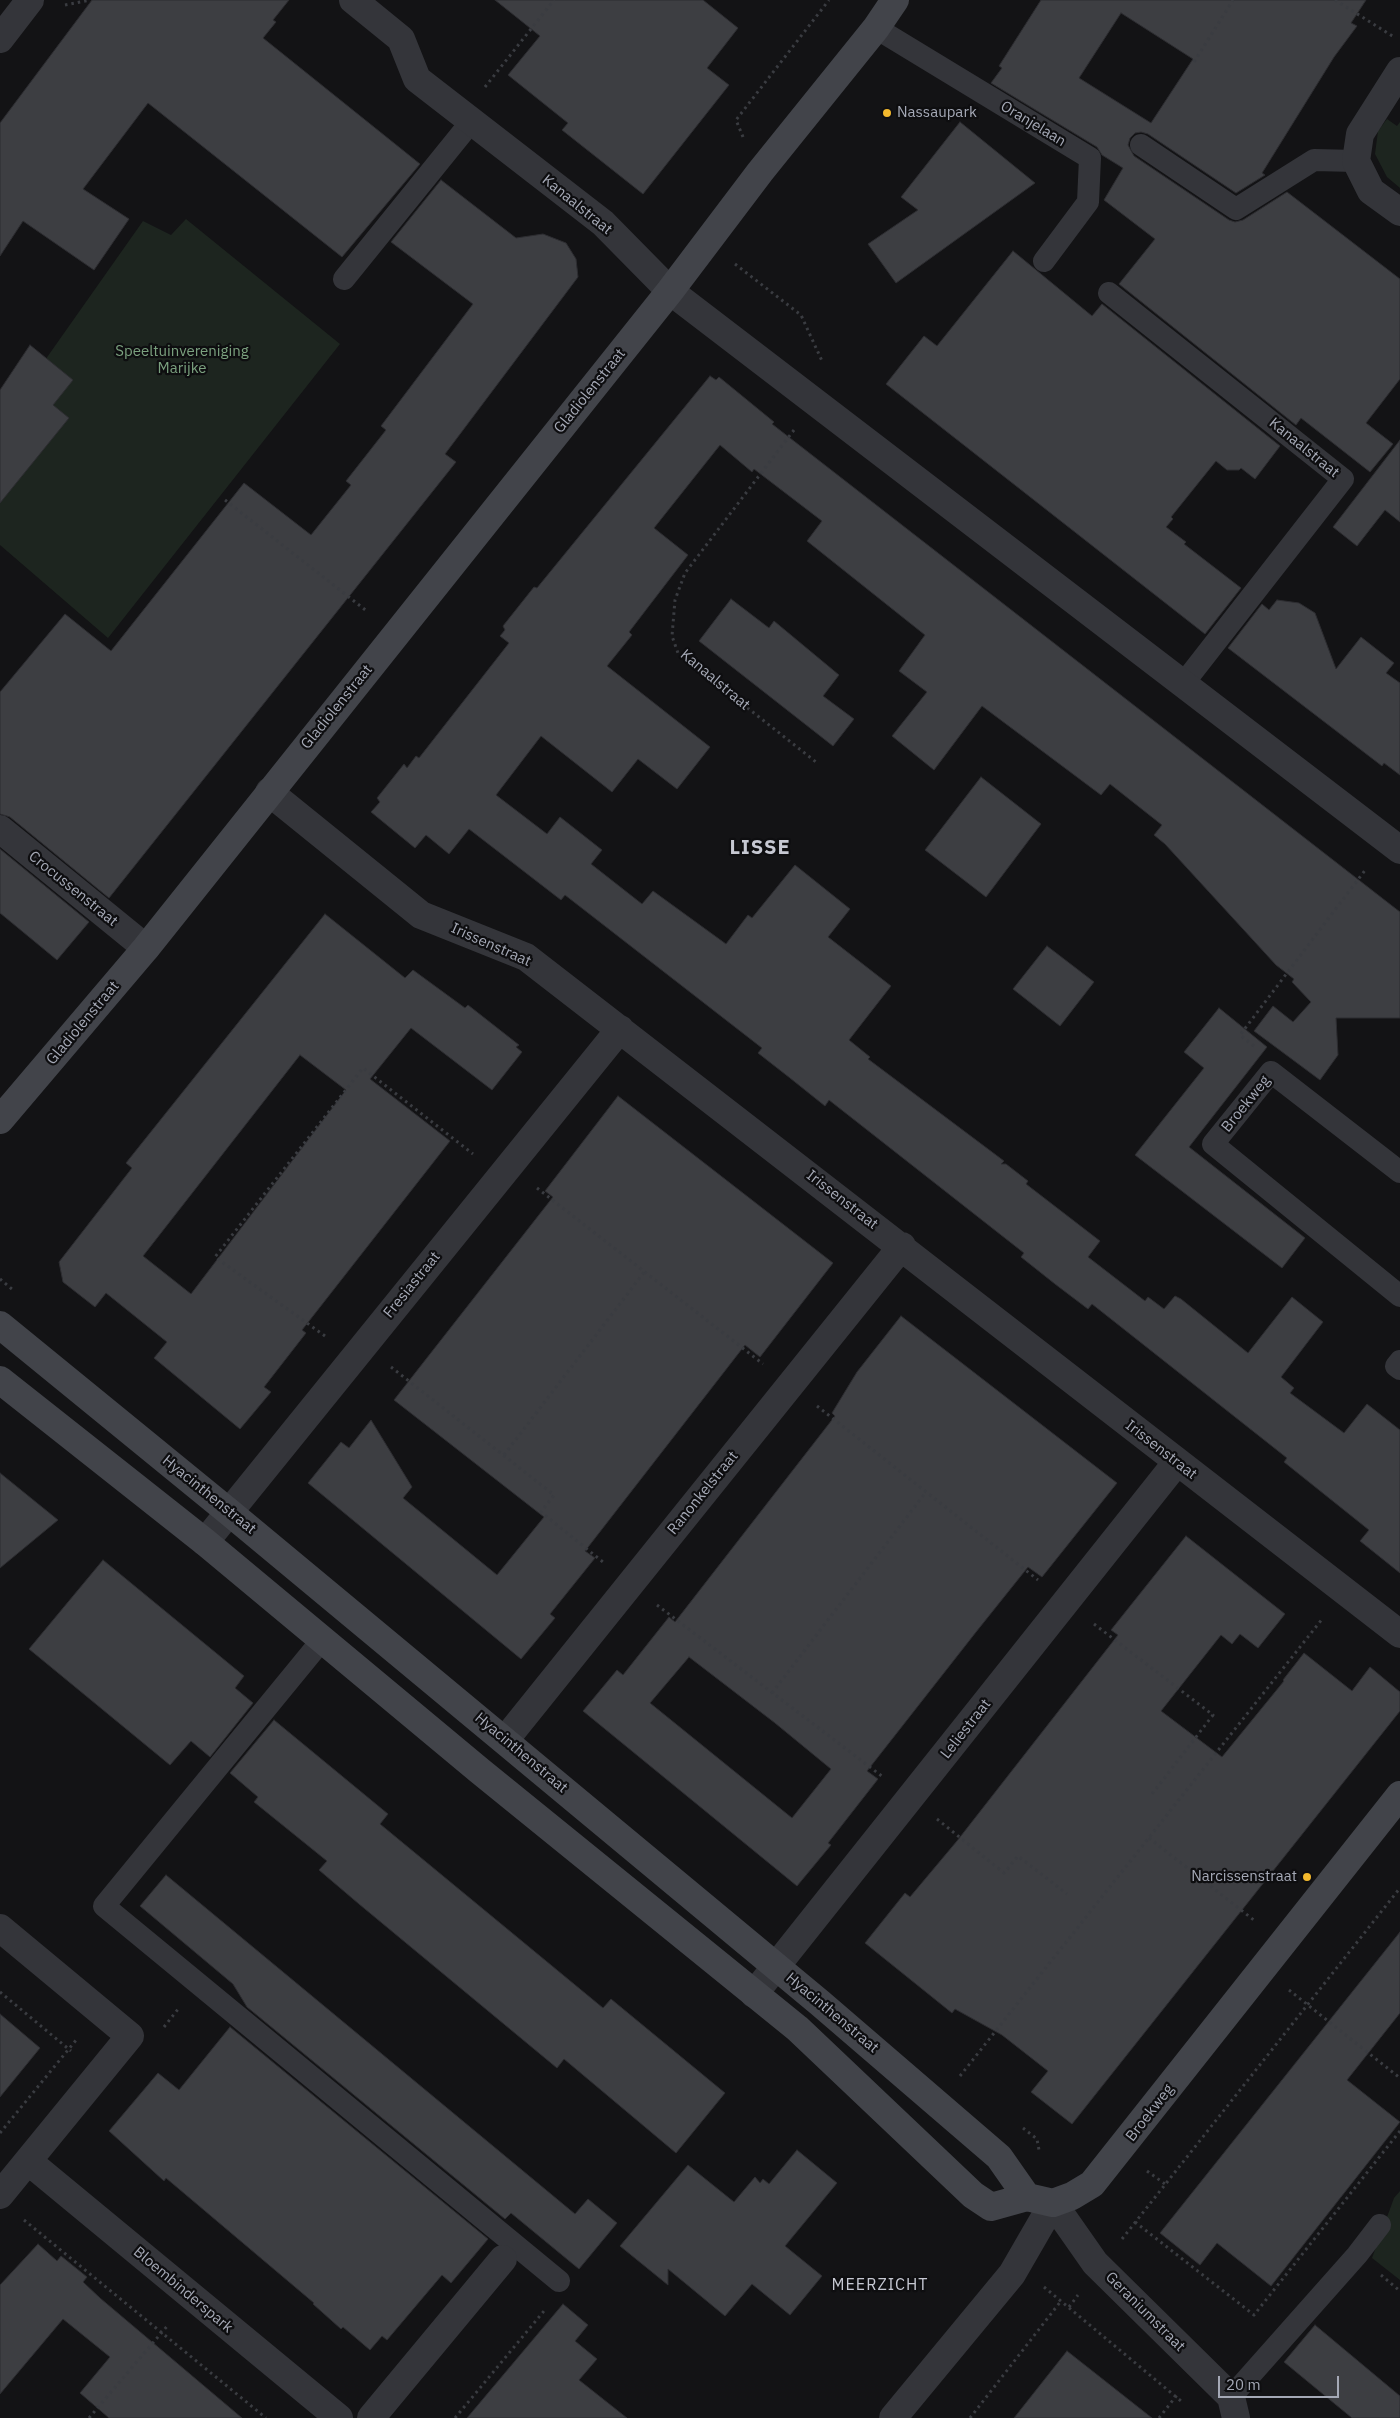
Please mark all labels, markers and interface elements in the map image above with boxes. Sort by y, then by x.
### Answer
street label: Oranjelaan [997,97,1069,151]
place label: Nassaupark [897,104,977,122]
marker: Nassaupark [881,107,893,119]
street label: Kanaalstraat [538,171,616,239]
park label: Speeltuinvereniging Marijke [115,343,249,378]
street label: Gladiolenstraat [550,345,630,437]
street label: Kanaalstraat [1265,414,1343,482]
street label: Kanaalstraat [677,646,753,714]
street label: Gladiolenstraat [297,661,377,753]
district label: LISSE [729,836,791,860]
street label: Crocussenstraat [25,847,121,931]
street label: Irissenstraat [448,919,534,971]
street label: Gladiolenstraat [43,978,123,1068]
street label: Broekweg [1218,1072,1274,1136]
street label: Irissenstraat [803,1167,881,1233]
street label: Fresiastraat [380,1248,444,1322]
street label: Irissenstraat [1122,1417,1200,1483]
street label: Ranonkelstraat [664,1448,742,1538]
street label: Hyacinthenstraat [158,1452,260,1538]
street label: Leliestraat [937,1696,995,1762]
street label: Hyacinthenstraat [471,1709,571,1797]
place label: Narcissenstraat [1191,1868,1297,1886]
marker: Narcissenstraat [1301,1871,1313,1883]
street label: Hyacinthenstraat [782,1969,882,2057]
street label: Broekweg [1122,2081,1178,2145]
street label: Bloembinderspark [130,2243,236,2337]
street label: Geraniumstraat [1101,2268,1189,2356]
district label: MEERZICHT [830,2275,930,2295]
scale bar [1220,2366,1341,2398]
text: 20 m [1226,2375,1261,2394]

